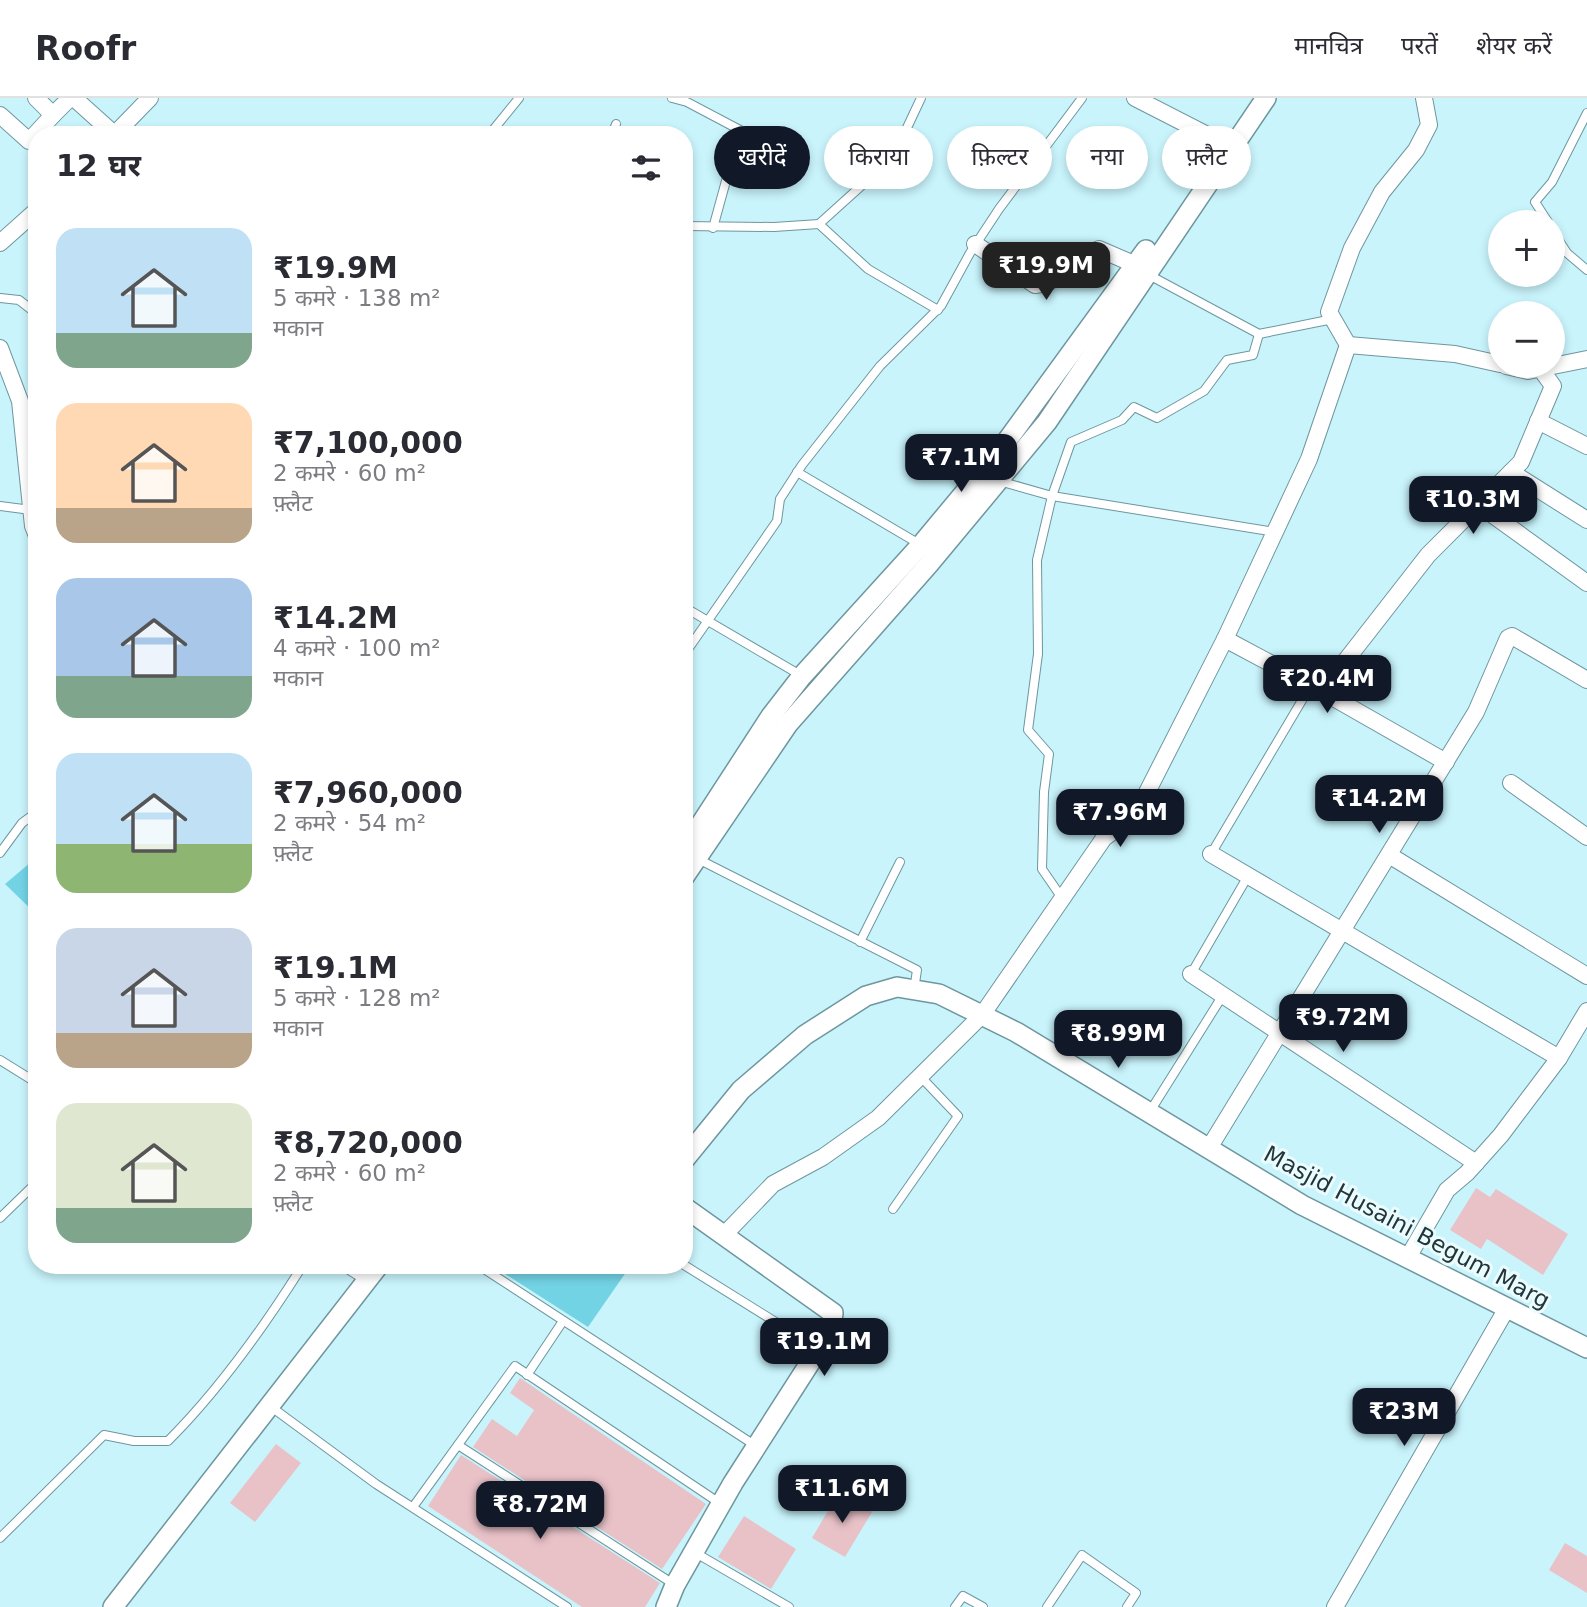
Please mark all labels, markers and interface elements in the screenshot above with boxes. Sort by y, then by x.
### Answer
text: Roofr [35,29,136,68]
text: मानचित्र [1294,32,1363,60]
text: परतें [1401,32,1438,60]
text: शेयर करें [1476,32,1552,60]
chip: खरीदें [714,126,810,189]
chip: किराया [824,126,933,189]
chip: फ़िल्टर [947,126,1052,189]
chip: नया [1066,126,1148,189]
chip: फ़्लैट [1162,126,1251,189]
text: 12 घर [56,148,141,183]
icon: filters [627,149,665,187]
map controls [1488,210,1565,378]
button: + [1488,210,1565,287]
pin: ₹19.9M [989,242,1103,302]
text: ₹19.9M [273,250,398,285]
text: ₹19.9M [998,252,1094,278]
icon: home [112,256,196,340]
text: 5 कमरे · 138 m² [273,285,441,311]
button: − [1488,301,1565,378]
text: मकान [273,315,323,341]
text: ₹7,100,000 [273,425,463,460]
icon: home [112,431,196,515]
pin: ₹7.1M [912,434,1010,494]
text: ₹7.1M [921,444,1001,470]
text: 2 कमरे · 60 m² [273,460,426,486]
pin: ₹10.3M [1416,476,1530,536]
text: ₹10.3M [1425,486,1521,512]
text: फ़्लैट [273,490,313,516]
text: ₹14.2M [273,600,398,635]
icon: home [112,606,196,690]
text: 4 कमरे · 100 m² [273,635,441,661]
pin: ₹20.4M [1270,656,1384,715]
text: मकान [273,665,323,691]
text: ₹20.4M [1279,665,1375,691]
text: ₹7,960,000 [273,775,463,810]
pin: ₹14.2M [1322,776,1436,835]
icon: home [112,781,196,865]
text: ₹14.2M [1331,785,1427,811]
pin: ₹7.96M [1063,790,1177,849]
text: ₹7.96M [1072,799,1168,825]
text: 2 कमरे · 54 m² [273,810,426,836]
text: फ़्लैट [273,840,313,866]
text: ₹19.1M [273,950,398,985]
icon: home [112,956,196,1040]
text: 5 कमरे · 128 m² [273,985,441,1011]
pin: ₹9.72M [1286,995,1400,1054]
text: ₹9.72M [1295,1004,1391,1030]
pin: ₹8.99M [1061,1010,1175,1070]
text: मकान [273,1015,323,1041]
text: ₹8.99M [1070,1020,1166,1046]
text: ₹8,720,000 [273,1125,463,1160]
icon: home [112,1131,196,1215]
street label: Masjid Husaini Begum Marg [1260,1140,1554,1314]
text: 2 कमरे · 60 m² [273,1160,426,1186]
text: फ़्लैट [273,1190,313,1216]
pin: ₹19.1M [767,1318,881,1378]
text: ₹19.1M [776,1328,872,1354]
pin: ₹23M [1363,1388,1445,1448]
text: ₹23M [1369,1398,1439,1424]
pin: ₹11.6M [785,1466,899,1525]
text: ₹11.6M [794,1475,890,1501]
pin: ₹8.72M [483,1482,597,1541]
text: ₹8.72M [492,1491,588,1517]

